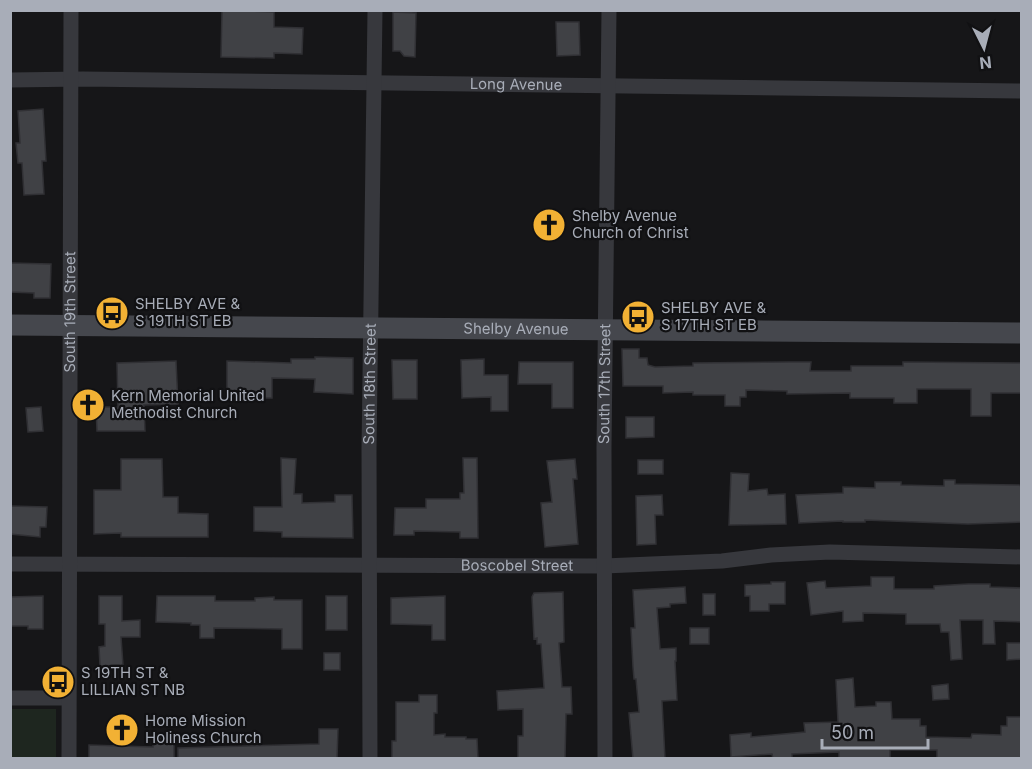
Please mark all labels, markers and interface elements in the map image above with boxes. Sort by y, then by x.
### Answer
north arrow [954,18,1014,78]
text: N [978,52,993,74]
street label: Long Avenue [470,74,562,94]
place label: Shelby Avenue Church of Christ [572,206,689,242]
church icon: Shelby Avenue Church of Christ [531,207,567,243]
street label: South 19th Street [60,251,79,373]
place label: SHELBY AVE & S 19TH ST EB [135,294,240,330]
bus stop icon: SHELBY AVE & S 19TH ST EB [94,295,130,331]
place label: SHELBY AVE & S 17TH ST EB [661,298,766,334]
bus stop icon: SHELBY AVE & S 17TH ST EB [620,299,656,335]
street label: Shelby Avenue [463,319,569,338]
street label: South 18th Street [359,323,380,445]
street label: South 17th Street [594,324,614,444]
place label: Kern Memorial United Methodist Church [111,386,265,422]
church icon: Kern Memorial United Methodist Church [70,387,106,423]
street label: Boscobel Street [461,556,573,575]
place label: S 19TH ST & LILLIAN ST NB [81,663,185,699]
bus stop icon: S 19TH ST & LILLIAN ST NB [40,664,76,700]
place label: Home Mission Holiness Church [145,711,262,747]
church icon: Home Mission Holiness Church [104,712,140,748]
scale bar [822,712,928,750]
text: 50 m [831,722,874,743]

